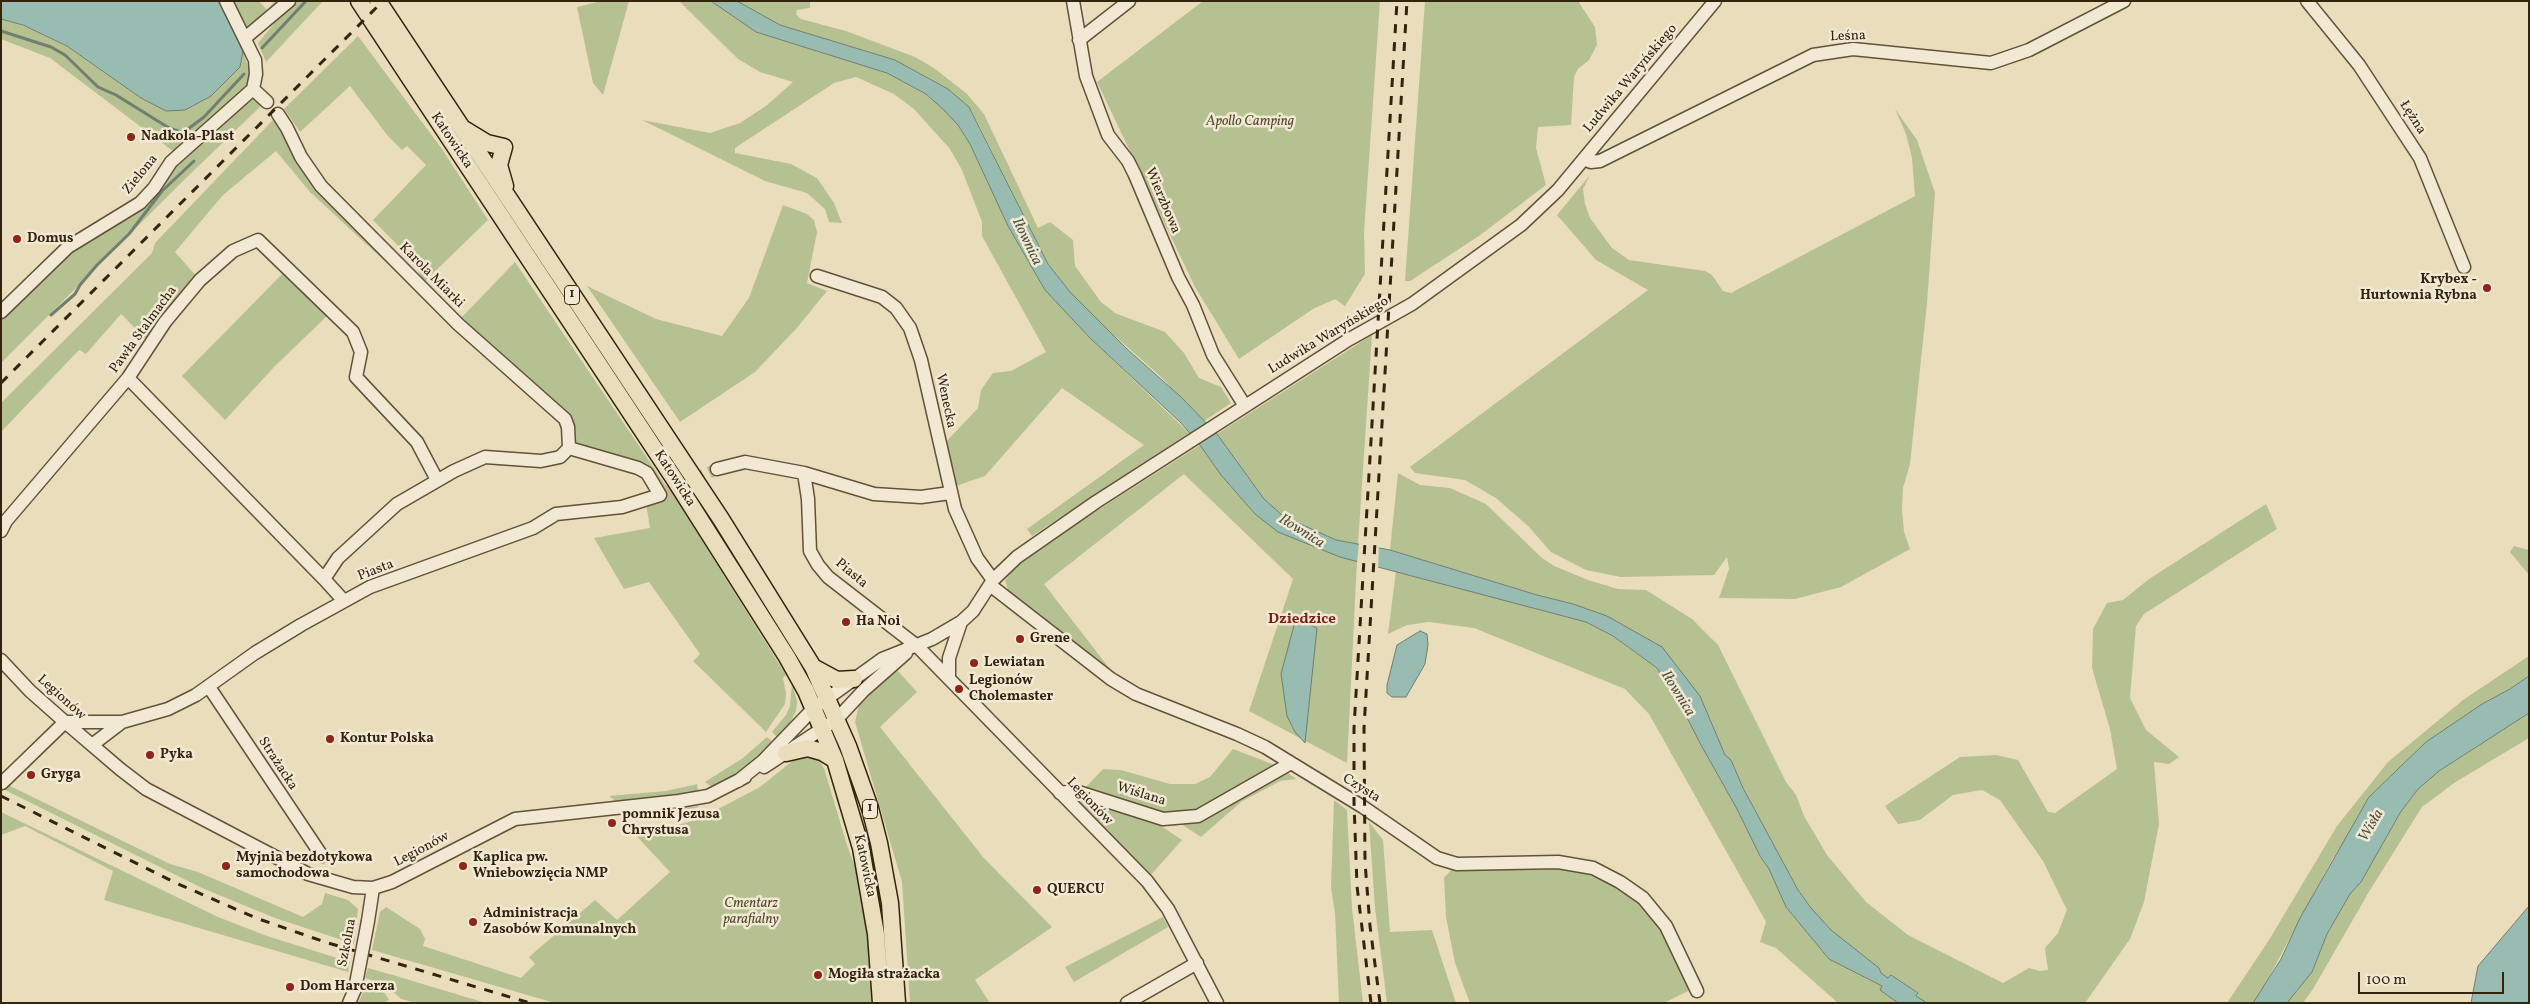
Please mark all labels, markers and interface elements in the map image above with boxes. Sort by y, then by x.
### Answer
street label: Ludwika Waryńskiego [1581,21,1681,137]
street label: Leśna [1830,28,1866,46]
street label: Łężna [2395,98,2429,138]
street label: Katowicka [426,110,476,172]
park label: Apollo Camping [1206,114,1294,130]
place label: Nadkola-Plast [141,129,234,145]
marker: Nadkola-Plast [125,131,137,143]
street label: Zielona [120,152,162,198]
street label: Wierzbowa [1141,165,1183,237]
water label: Iłownica [1007,215,1045,269]
place label: Domus [27,231,74,247]
marker: Domus [11,233,23,245]
street label: Karola Miarki [395,240,467,312]
place label: Krybex - Hurtownia Rybna [2360,272,2477,304]
marker: Krybex - Hurtownia Rybna [2481,282,2493,294]
street label: Pawła Stalmacha [107,283,181,377]
road number: 1 [564,286,580,304]
street label: Ludwika Waryńskiego [1266,294,1392,378]
street label: Wenecka [931,372,959,430]
street label: Katowicka [650,448,698,510]
water label: Iłownica [1275,511,1327,553]
street label: Piasta [356,556,396,586]
street label: Piasta [831,556,871,592]
district label: Dziedzice [1268,611,1336,629]
place label: Ha Noi [856,614,900,630]
marker: Ha Noi [840,616,852,628]
place label: Grene [1030,631,1070,647]
marker: Grene [1014,633,1026,645]
place label: Lewiatan [984,655,1045,671]
marker: Lewiatan [968,657,980,669]
water label: Iłownica [1656,668,1698,720]
street label: Legionów [33,672,89,724]
place label: Legionów Cholemaster [969,673,1053,706]
marker: Legionów Cholemaster [953,683,965,695]
place label: Kontur Polska [340,731,434,747]
marker: Kontur Polska [324,733,336,745]
street label: Strażacka [254,734,300,794]
place label: Pyka [160,747,193,763]
marker: Pyka [144,749,156,761]
place label: Gryga [41,767,81,783]
marker: Gryga [25,769,37,781]
street label: Czysta [1339,771,1383,807]
street label: Legionów [1062,775,1116,829]
street label: Wiślana [1114,780,1168,810]
road number: 1 [862,800,878,819]
place label: pomnik Jezusa Chrystusa [622,807,720,840]
water label: Wisła [2356,807,2388,845]
marker: pomnik Jezusa Chrystusa [606,817,618,829]
street label: Legionów [392,829,452,871]
street label: Katowicka [849,833,879,899]
place label: Myjnia bezdotykowa samochodowa [236,850,373,882]
place label: Kaplica pw. Wniebowzięcia NMP [473,850,608,882]
marker: Myjnia bezdotykowa samochodowa [220,860,232,872]
marker: Kaplica pw. Wniebowzięcia NMP [457,860,469,872]
place label: QUERCU [1047,882,1104,898]
marker: QUERCU [1031,884,1043,896]
park label: Cmentarz parafialny [723,896,779,929]
place label: Administracja Zasobów Komunalnych [483,906,636,939]
marker: Administracja Zasobów Komunalnych [467,916,479,928]
street label: Szkolna [335,917,361,969]
scale bar [2360,962,2506,994]
place label: Mogiła strażacka [828,967,940,983]
marker: Mogiła strażacka [812,969,824,981]
text: 100 m [2366,970,2406,991]
place label: Dom Harcerza [300,979,395,995]
marker: Dom Harcerza [284,981,296,993]

